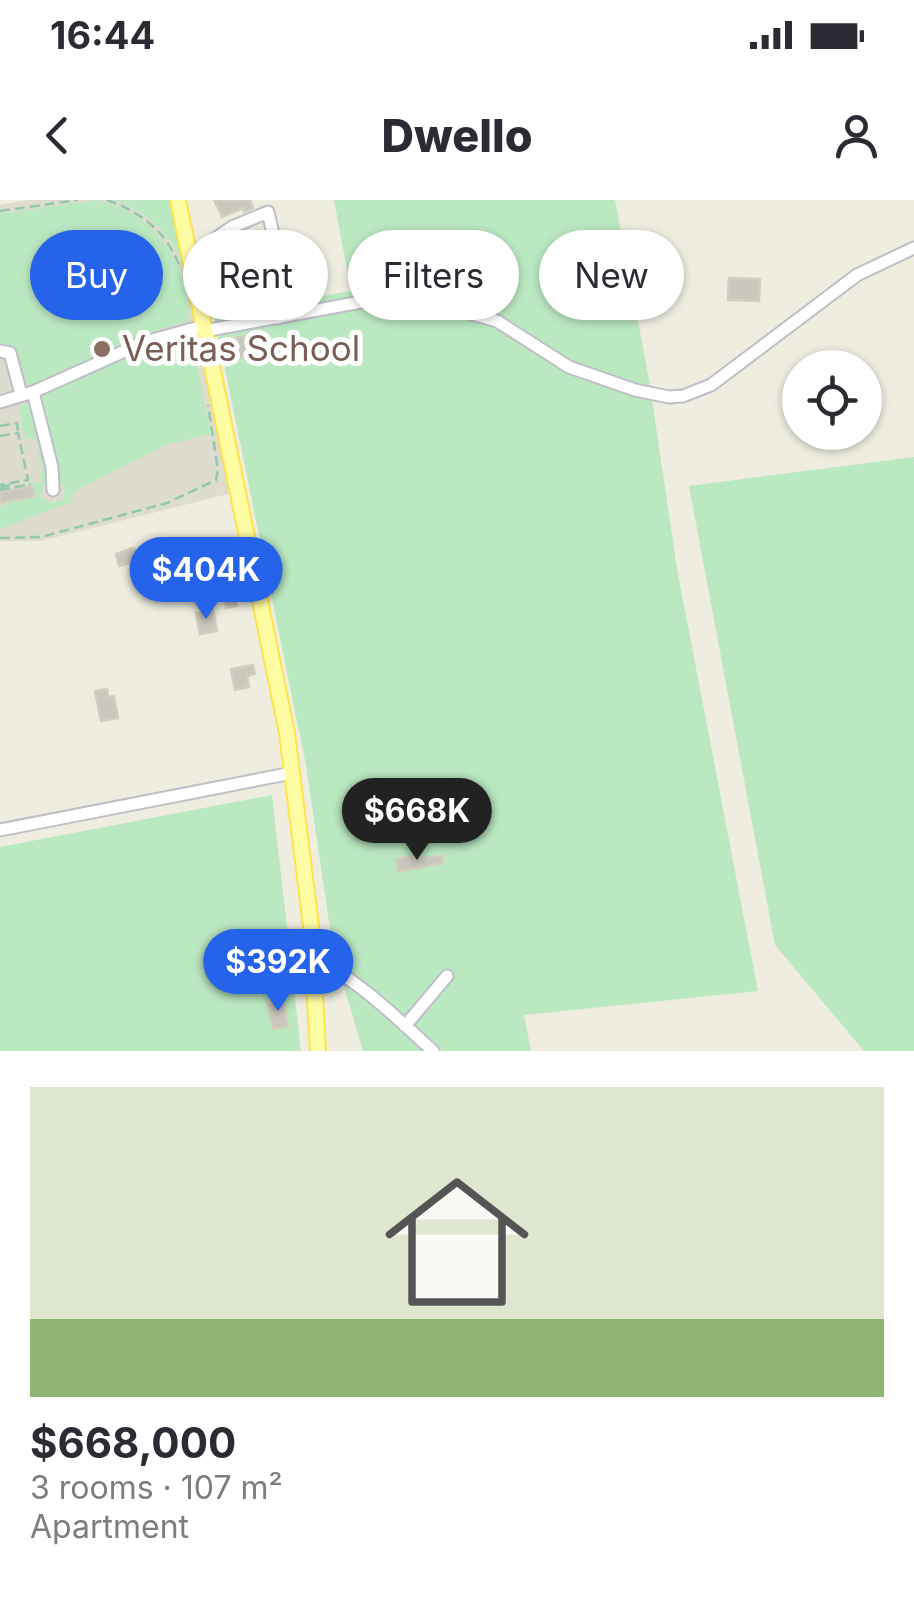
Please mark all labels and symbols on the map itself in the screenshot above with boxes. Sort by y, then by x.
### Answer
place label: Veritas School [122,327,360,369]
marker: Veritas School [91,338,113,360]
pin: $404K [136,537,276,622]
pin: $668K [347,778,487,863]
pin: $392K [208,929,348,1014]

